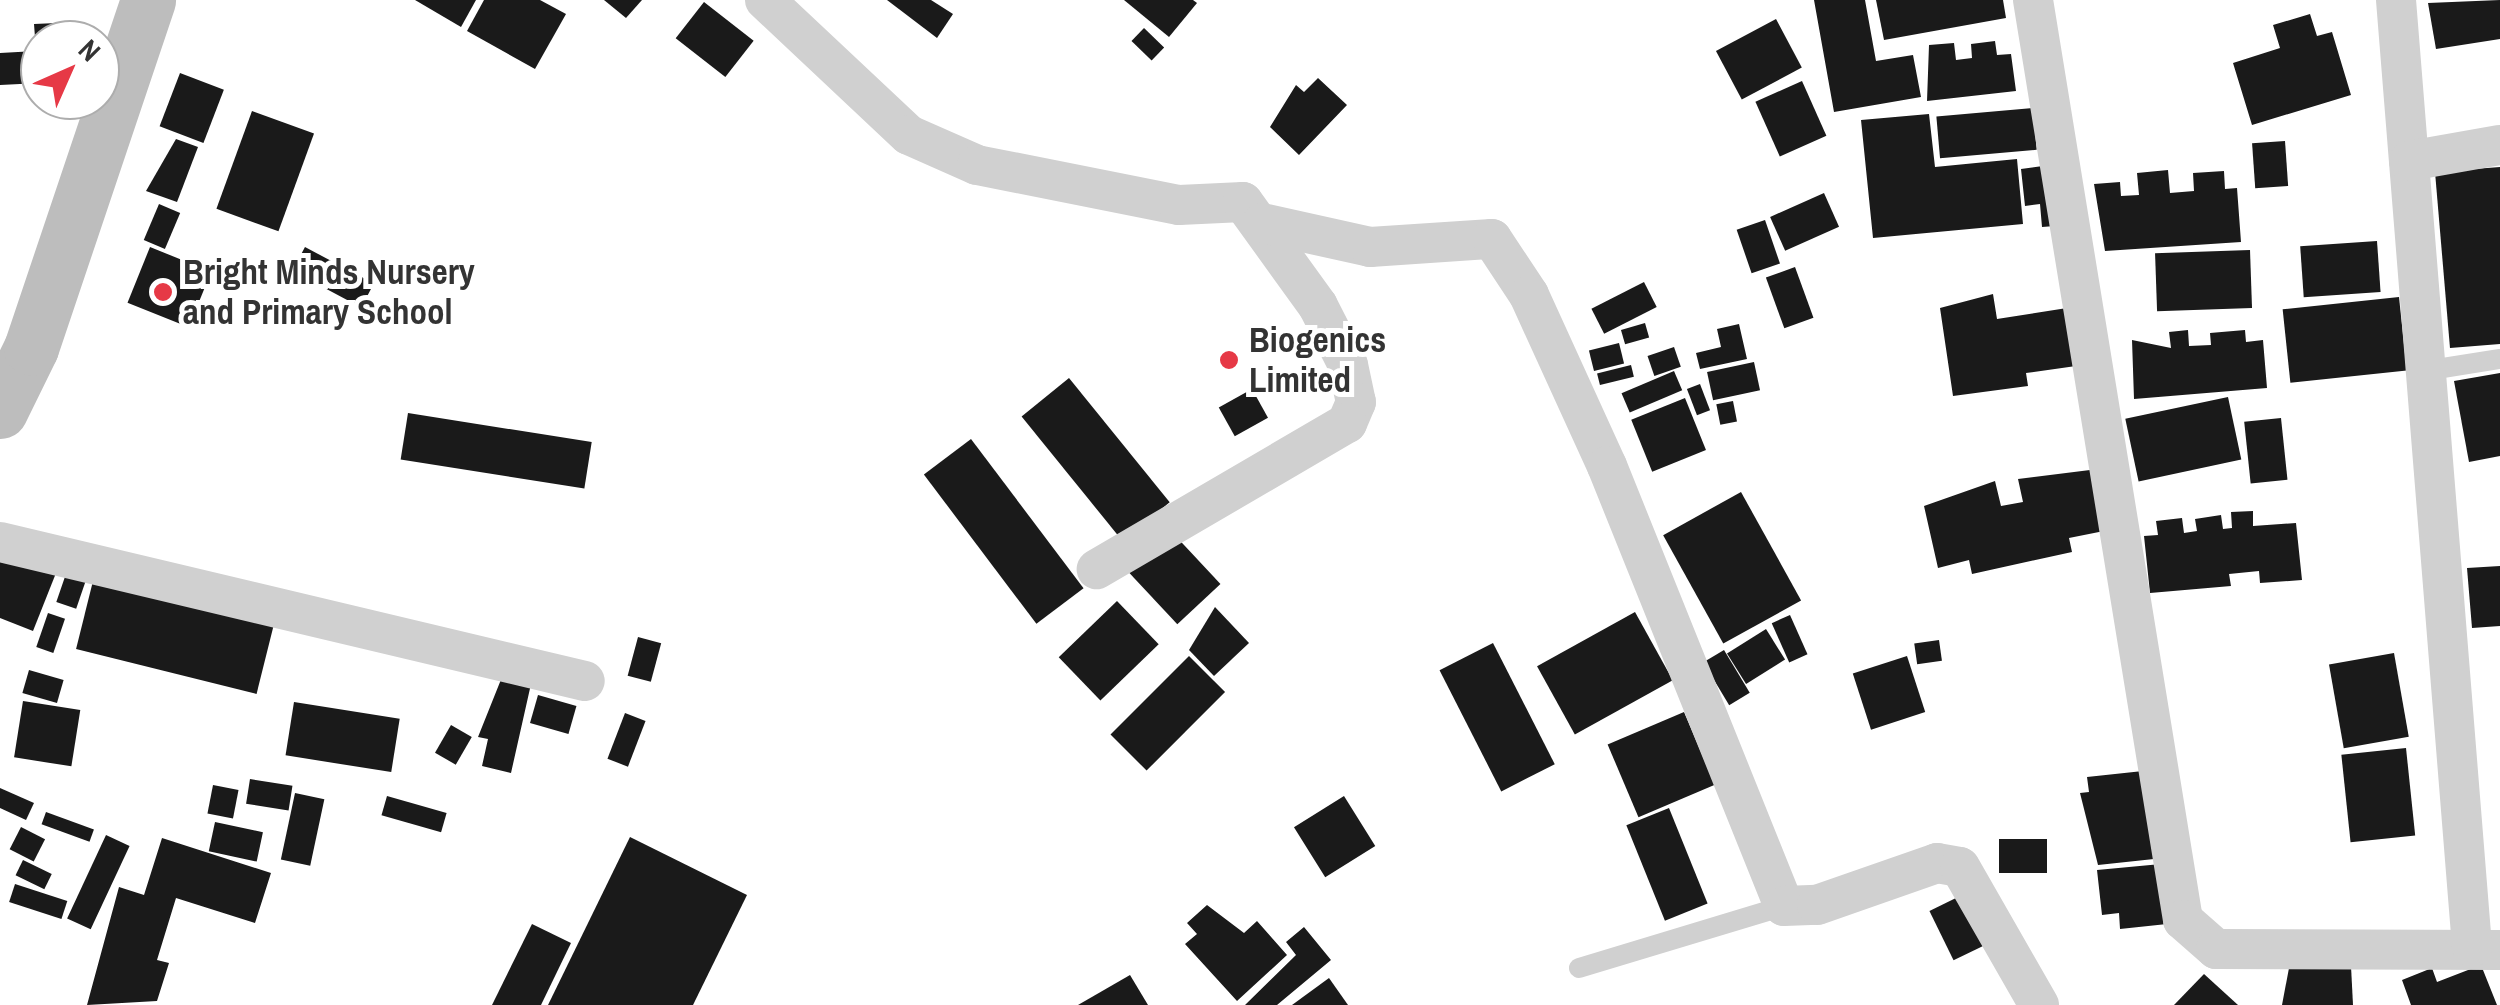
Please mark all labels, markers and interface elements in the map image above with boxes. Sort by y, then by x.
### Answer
north arrow [20,20,120,120]
text: N [70,31,109,69]
place label: Bright Minds Nursery and Primary School [183,251,475,333]
marker: Bright Minds Nursery and Primary School [152,281,174,303]
place label: Biogenics Limited [1249,319,1386,401]
marker: Biogenics Limited [1218,349,1240,371]

